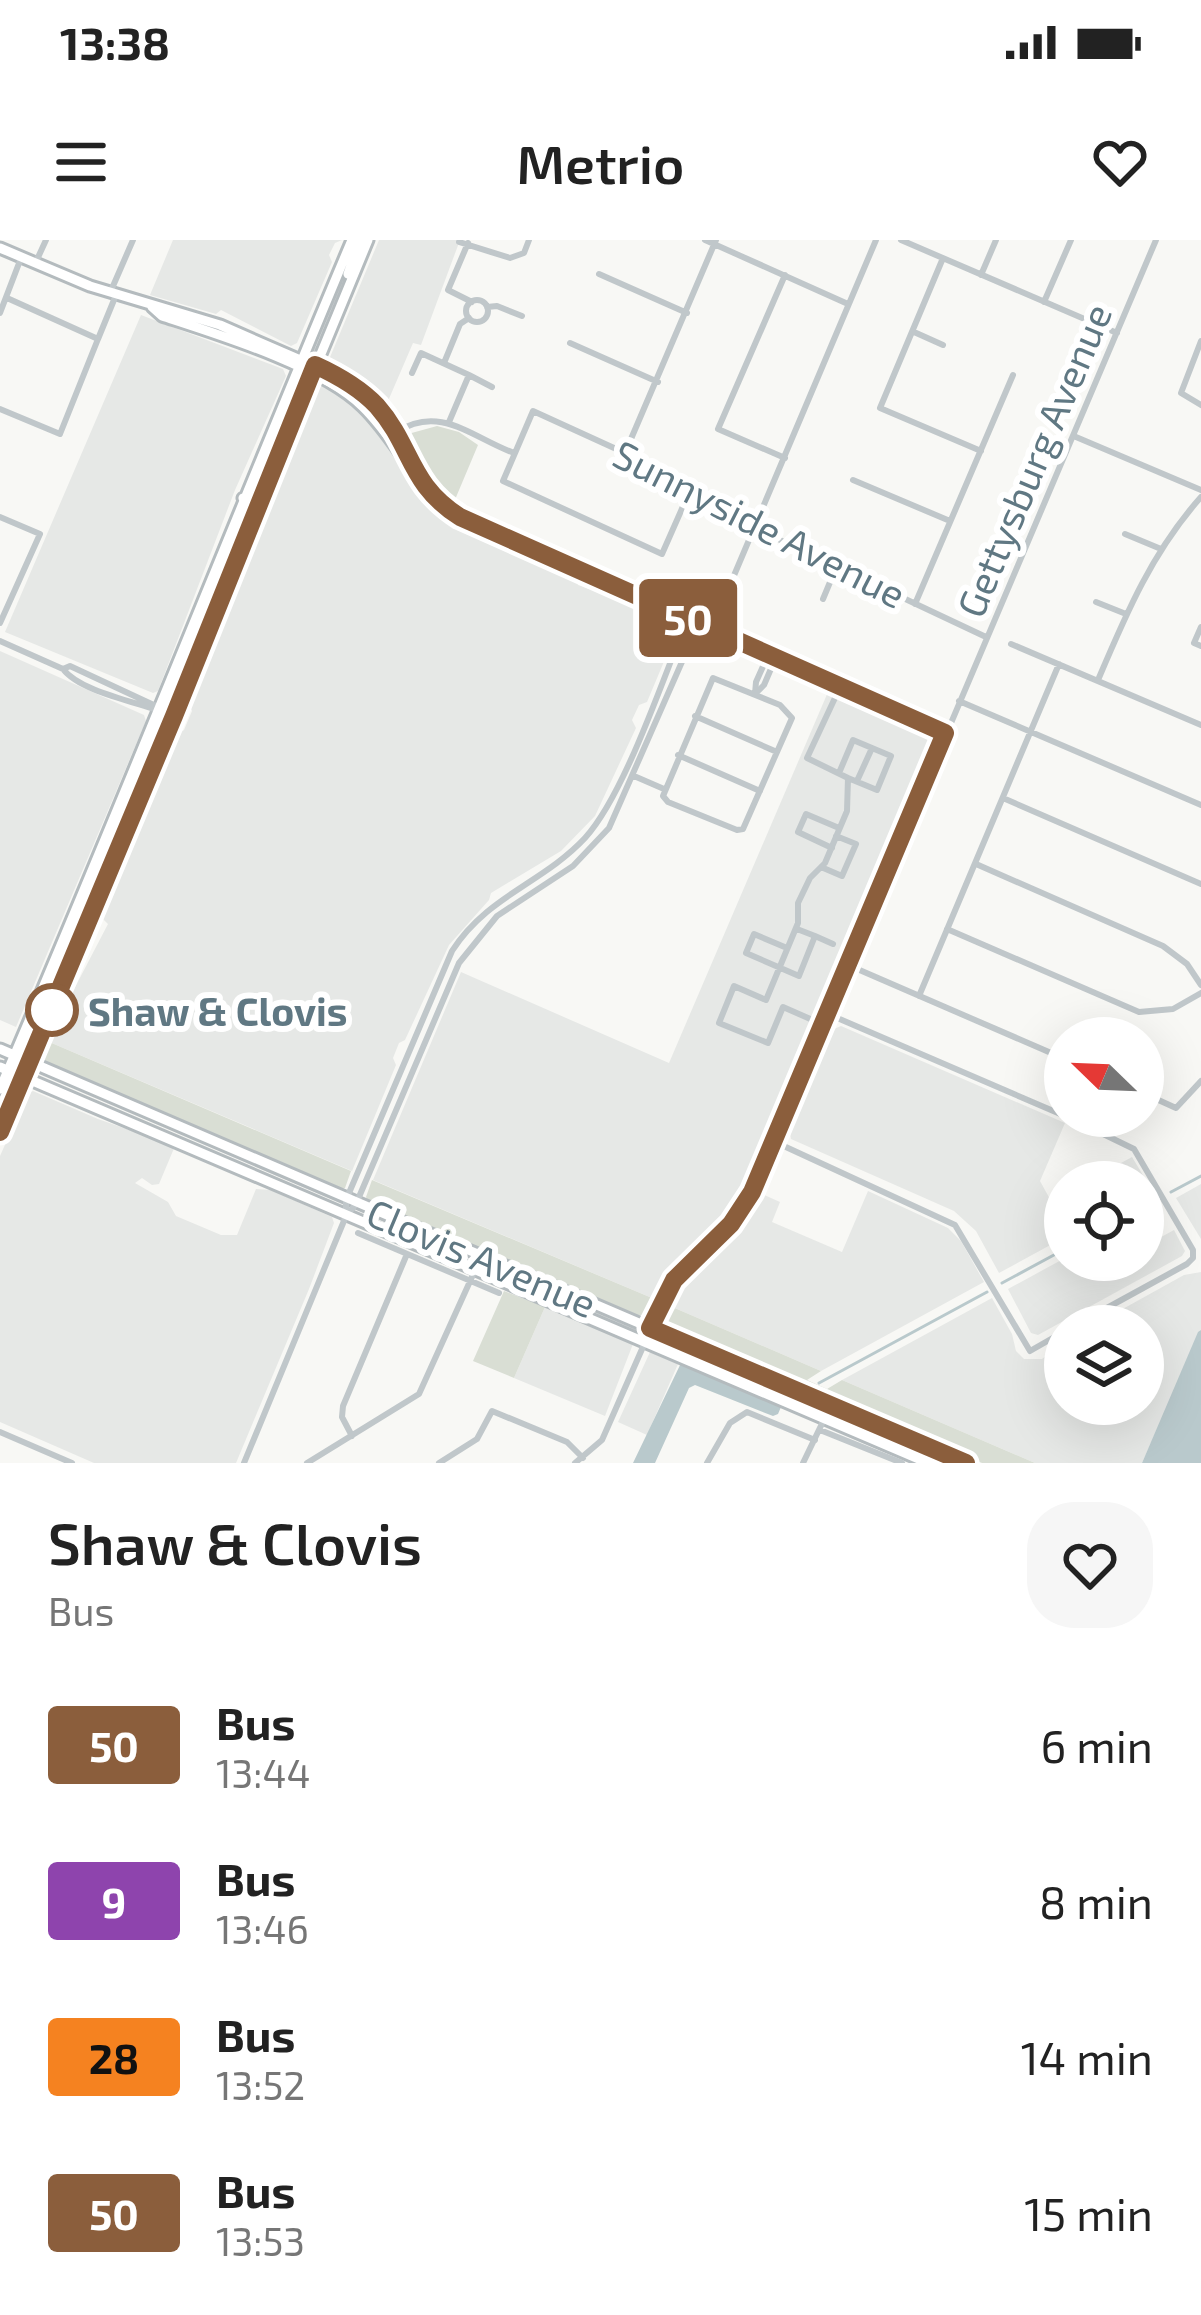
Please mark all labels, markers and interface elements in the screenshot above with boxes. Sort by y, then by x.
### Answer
text: 13:38 [60,15,170,69]
icon: menu [48,129,114,195]
icon: heart [1087,129,1153,195]
text: Metrio [517,130,684,195]
street label: Gettysburg Avenue [946,296,1120,624]
street label: Sunnyside Avenue [606,429,914,617]
line badge: 50 [634,579,742,657]
text: 50 [663,593,713,643]
marker: Shaw & Clovis [27,985,77,1035]
place label: Shaw & Clovis [88,987,348,1034]
north arrow [1044,1017,1164,1137]
map controls [1044,1017,1164,1425]
button: locate [1044,1161,1164,1281]
street label: Clovis Avenue [360,1188,604,1326]
button: layers [1044,1305,1164,1425]
button: heart [1027,1502,1153,1628]
text: Shaw & Clovis [48,1508,422,1576]
text: Bus [48,1587,114,1634]
text: Bus [216,1695,295,1749]
text: 6 min [1040,1718,1153,1772]
text: 50 [89,1720,139,1770]
text: 13:44 [216,1749,310,1796]
text: Bus [216,1851,295,1905]
text: 8 min [1039,1874,1153,1928]
text: 9 [102,1876,126,1926]
text: 13:46 [216,1905,309,1952]
text: Bus [216,2007,295,2061]
text: 14 min [1021,2030,1153,2084]
text: 28 [89,2032,139,2082]
text: 13:52 [216,2061,305,2108]
text: Bus [216,2163,295,2217]
text: 15 min [1024,2186,1153,2240]
text: 50 [89,2188,139,2238]
text: 13:53 [216,2217,305,2264]

